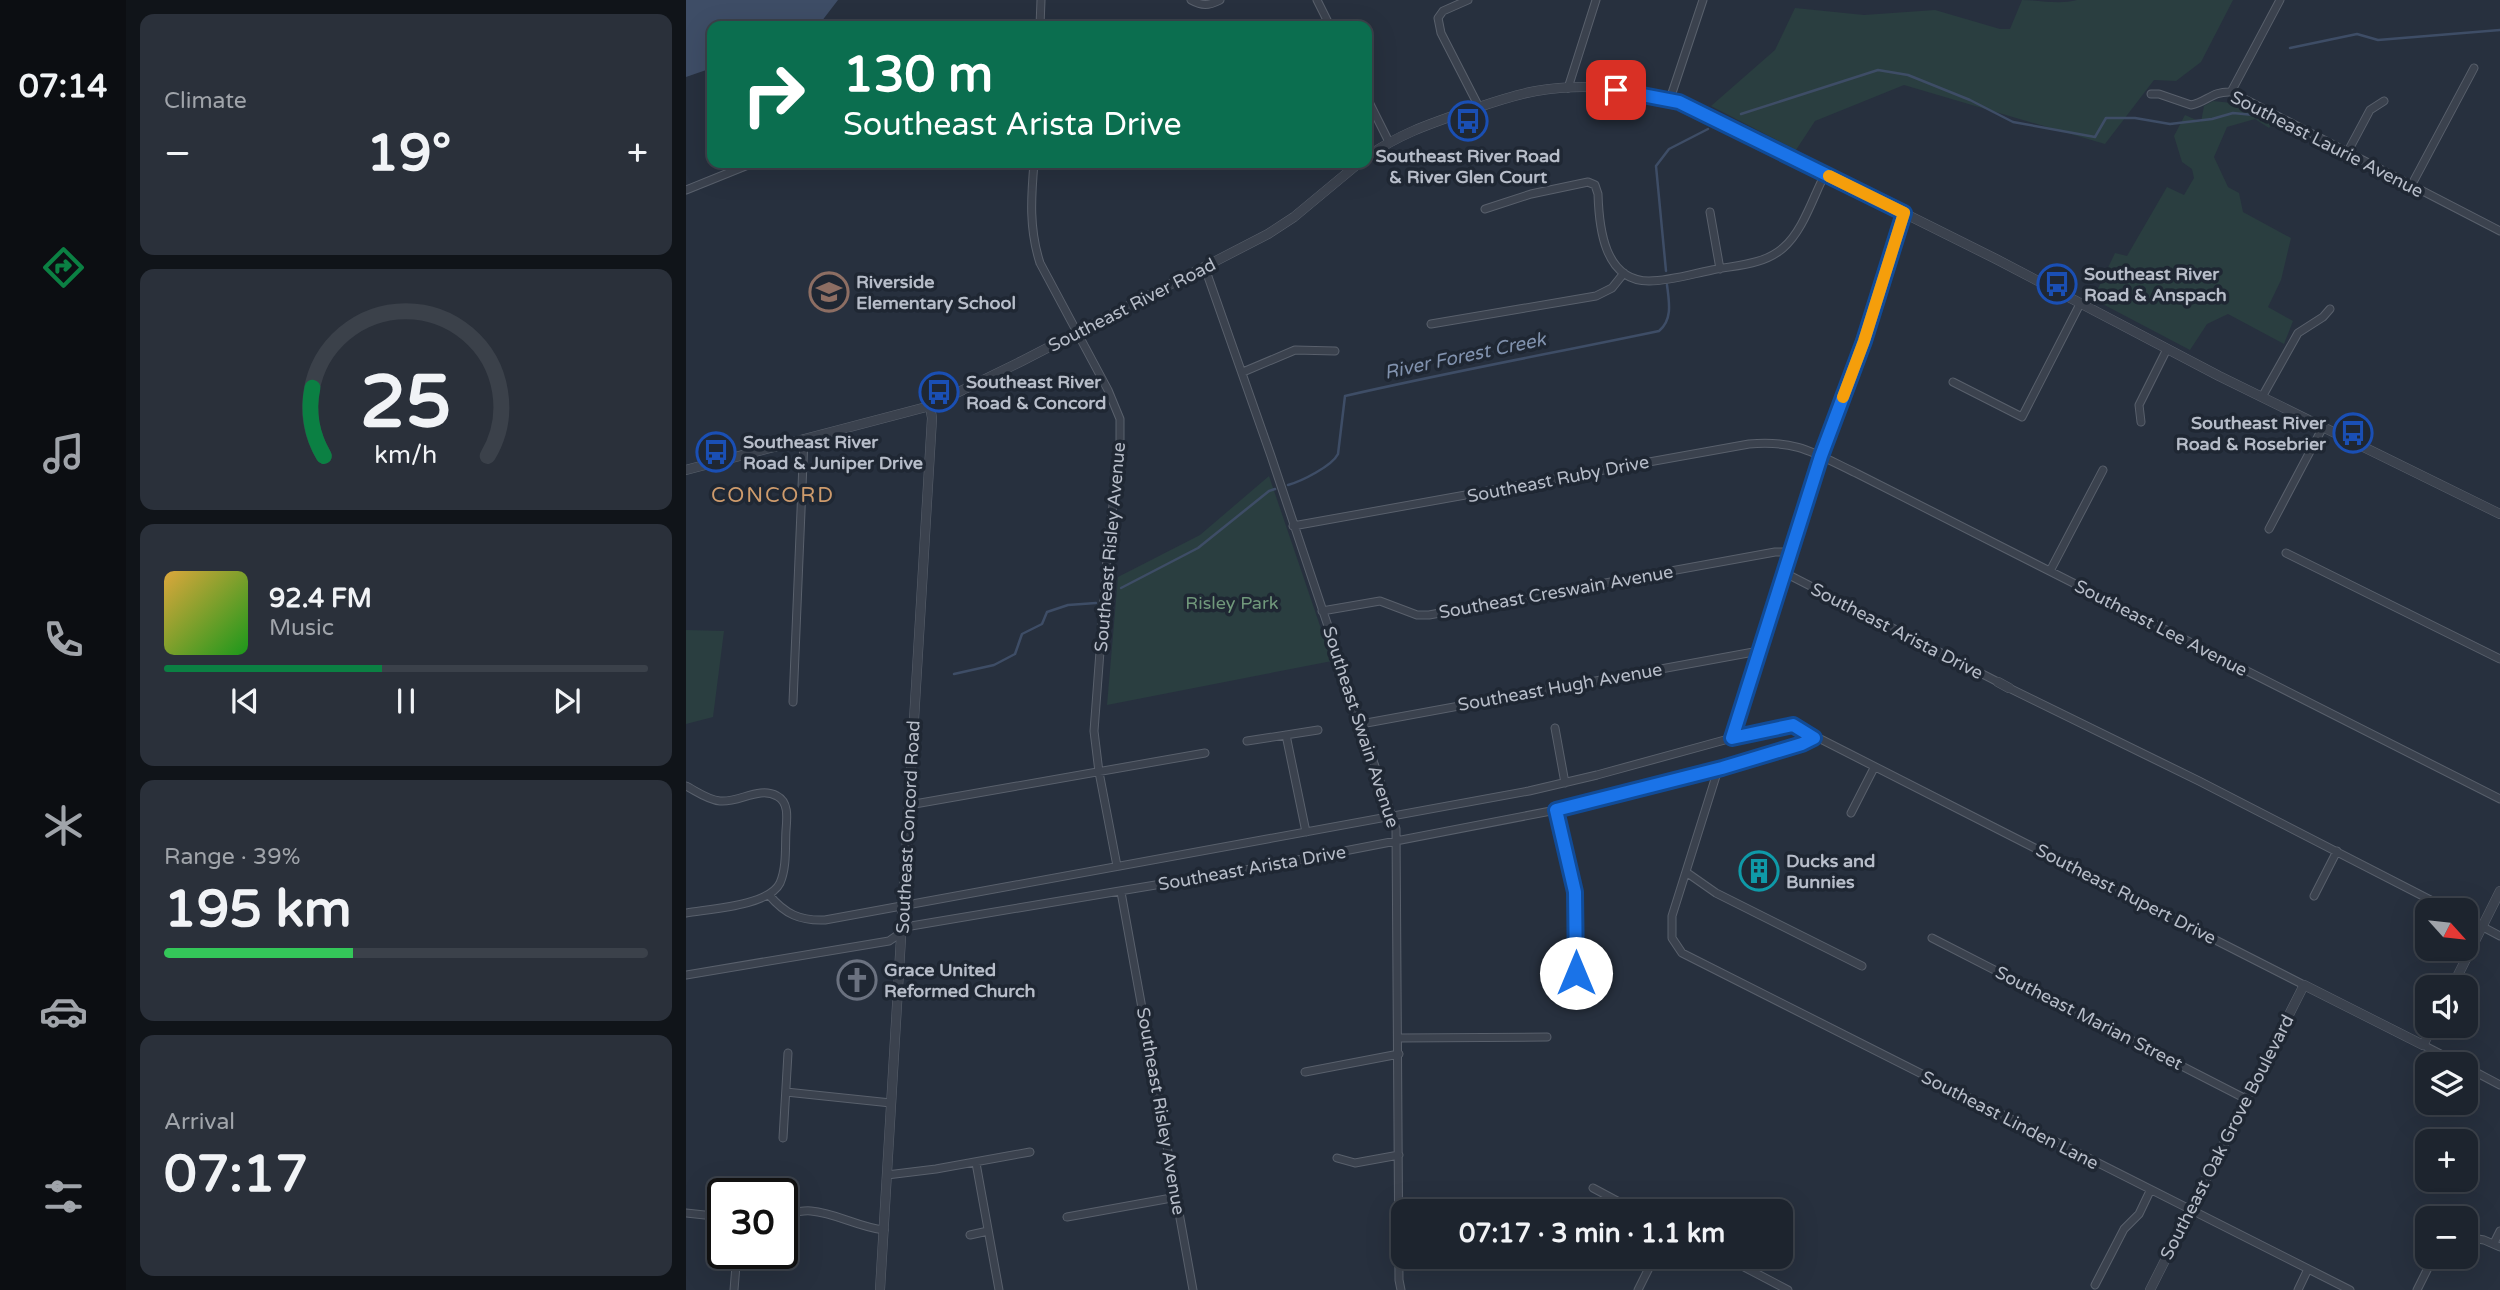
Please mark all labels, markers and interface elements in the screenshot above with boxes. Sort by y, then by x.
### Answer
text: 130 m [843,46,993,105]
icon: right [728,49,819,140]
pin [1586,60,1646,120]
text: 07:14 [19,68,107,106]
icon: arrive [1597,71,1635,109]
street label: Southeast Laurie Avenue [2227,86,2427,202]
text: Climate [164,87,247,115]
bus stop icon: Southeast River Road & River Glen Court [1447,100,1489,142]
text: Southeast Arista Drive [843,106,1182,144]
text: 19° [366,122,451,185]
text: − [164,131,191,177]
text: + [627,131,648,177]
place label: Southeast River Road & River Glen Court [1376,145,1560,188]
icon: directions [39,243,88,292]
street label: Southeast River Road [1045,253,1219,357]
bus stop icon: Southeast River Road & Anspach [2036,263,2078,305]
place label: Southeast River Road & Anspach [2084,263,2227,306]
school or university icon: Riverside Elementary School [808,271,850,313]
place label: Riverside Elementary School [856,271,1016,314]
water label: River Forest Creek [1382,328,1549,384]
text: 25 [360,359,452,447]
bus stop icon: Southeast River Road & Concord [918,371,960,413]
place label: Southeast River Road & Concord [966,371,1106,414]
place label: Southeast River Road & Rosebrier [2176,412,2327,455]
bus stop icon: Southeast River Road & Rosebrier [2332,412,2374,454]
icon: music [39,429,88,478]
bus stop icon: Southeast River Road & Juniper Drive [695,431,737,473]
place label: Southeast River Road & Juniper Drive [743,431,923,474]
text: km/h [375,440,437,470]
street label: Southeast Risley Avenue [1090,441,1130,653]
street label: Southeast Ruby Drive [1465,451,1651,507]
district label: CONCORD [711,483,835,508]
street label: Southeast Creswain Avenue [1437,561,1675,623]
street label: Southeast Lee Avenue [2071,575,2251,681]
street label: Southeast Arista Drive [1807,578,1987,684]
text: 92.4 FM [269,583,372,614]
park label: Risley Park [1185,592,1279,614]
text: Music [269,614,334,642]
icon: phone [39,615,88,664]
street label: Southeast Swain Avenue [1318,623,1404,831]
street label: Southeast Hugh Avenue [1456,658,1664,716]
icon: previous [226,682,264,720]
icon: pause [387,682,425,720]
icon: next [548,682,586,720]
street label: Southeast Concord Road [891,720,925,934]
icon: climate [39,801,88,850]
street label: Southeast Rupert Drive [2032,839,2220,949]
street label: Southeast Arista Drive [1156,841,1348,895]
text: Range · 39% [164,843,300,871]
building icon: Ducks and Bunnies [1738,850,1780,892]
place label: Ducks and Bunnies [1786,850,1875,893]
text: 195 km [164,878,352,941]
north arrow [2415,898,2478,961]
map controls [2415,898,2478,1269]
position arrow [1539,936,1613,1010]
church icon: Grace United Reformed Church [836,959,878,1001]
place label: Grace United Reformed Church [884,959,1036,1002]
street label: Southeast Marian Street [1992,961,2186,1075]
button: sound [2415,975,2478,1038]
icon: car [39,987,88,1036]
street label: Southeast Risley Avenue [1132,1005,1190,1217]
street label: Southeast Oak Grove Boulevard [2155,1011,2299,1263]
button: layers [2415,1052,2478,1115]
street label: Southeast Linden Lane [1918,1066,2102,1174]
text: Arrival [164,1108,235,1136]
button: + [2415,1129,2478,1192]
text: 07:17 [164,1143,308,1206]
icon: filters [39,1172,88,1221]
speed limit sign: 30 [707,1178,798,1269]
button: − [2415,1206,2478,1269]
text: 07:17 · 3 min · 1.1 km [1459,1218,1725,1249]

